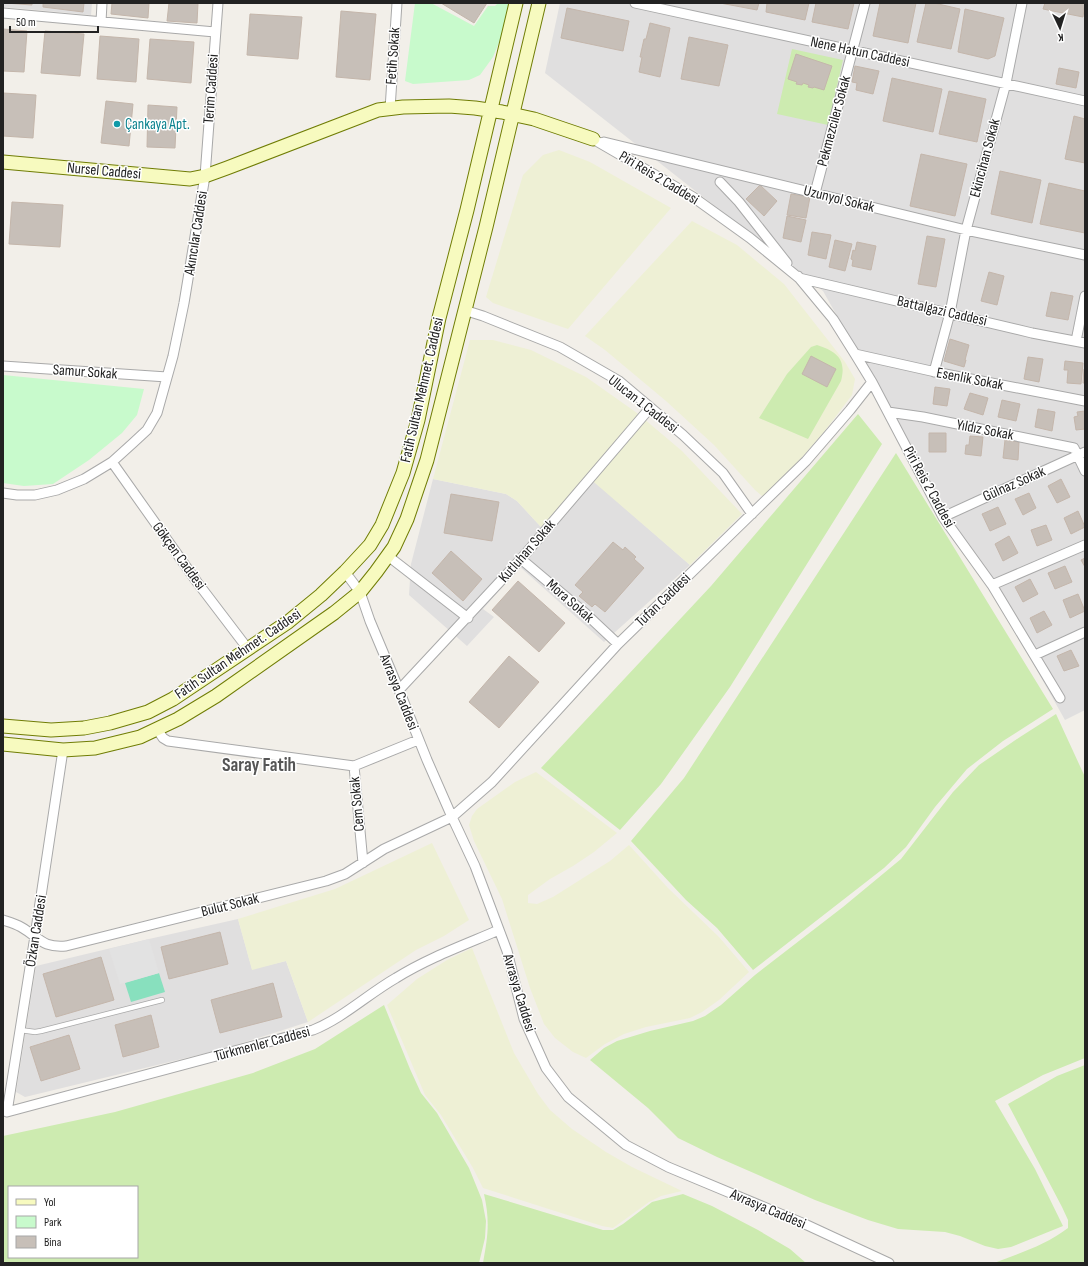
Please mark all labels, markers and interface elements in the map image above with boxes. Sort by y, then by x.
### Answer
scale bar [10,8,98,34]
north arrow [1040,8,1080,48]
text: 50 m [16,15,36,30]
street label: Fetih Sokak [382,26,405,85]
text: K [1057,31,1064,44]
street label: Nene Hatun Caddesi [809,32,912,72]
street label: Terim Caddesi [199,53,223,124]
street label: Pekmezciler Sokak [813,73,855,168]
place label: Çankaya Apt. [125,115,190,134]
street label: Ekincihan Sokak [965,116,1005,199]
marker: Çankaya Apt. [112,119,122,129]
street label: Piri Reis 2 Caddesi [616,147,703,209]
street label: Nursel Caddesi [66,158,142,184]
street label: Uzunyol Sokak [802,181,877,217]
street label: Akıncılar Caddesi [180,189,212,277]
street label: Battalgazi Caddesi [895,291,989,331]
street label: Fatih Sultan Mehmet. Caddesi [396,315,448,464]
street label: Samur Sokak [52,360,118,384]
street label: Esenlik Sokak [935,363,1005,395]
street label: Ulucan 1 Caddesi [604,371,682,437]
street label: Yıldız Sokak [955,415,1016,445]
street label: Piri Reis 2 Caddesi [899,443,959,531]
street label: Gülnaz Sokak [980,462,1048,506]
street label: Kutluhan Sokak [494,515,560,586]
street label: Gökçen Caddesi [148,518,210,594]
street label: Tufan Caddesi [631,569,695,631]
street label: Mora Sokak [542,575,598,627]
street label: Fatih Sultan Mehmet. Caddesi [171,605,305,703]
street label: Avrasya Caddesi [375,650,423,733]
district label: Saray Fatih [222,754,296,777]
street label: Cem Sokak [345,775,369,832]
street label: Bulut Sokak [199,889,261,921]
street label: Özkan Caddesi [21,893,51,968]
street label: Avrasya Caddesi [498,951,540,1034]
street label: Türkmenler Caddesi [212,1022,312,1066]
street label: Avrasya Caddesi [726,1184,809,1234]
legend [8,1186,138,1258]
text: Yol [44,1195,56,1210]
text: Park [44,1215,62,1230]
text: Bina [44,1235,62,1250]

